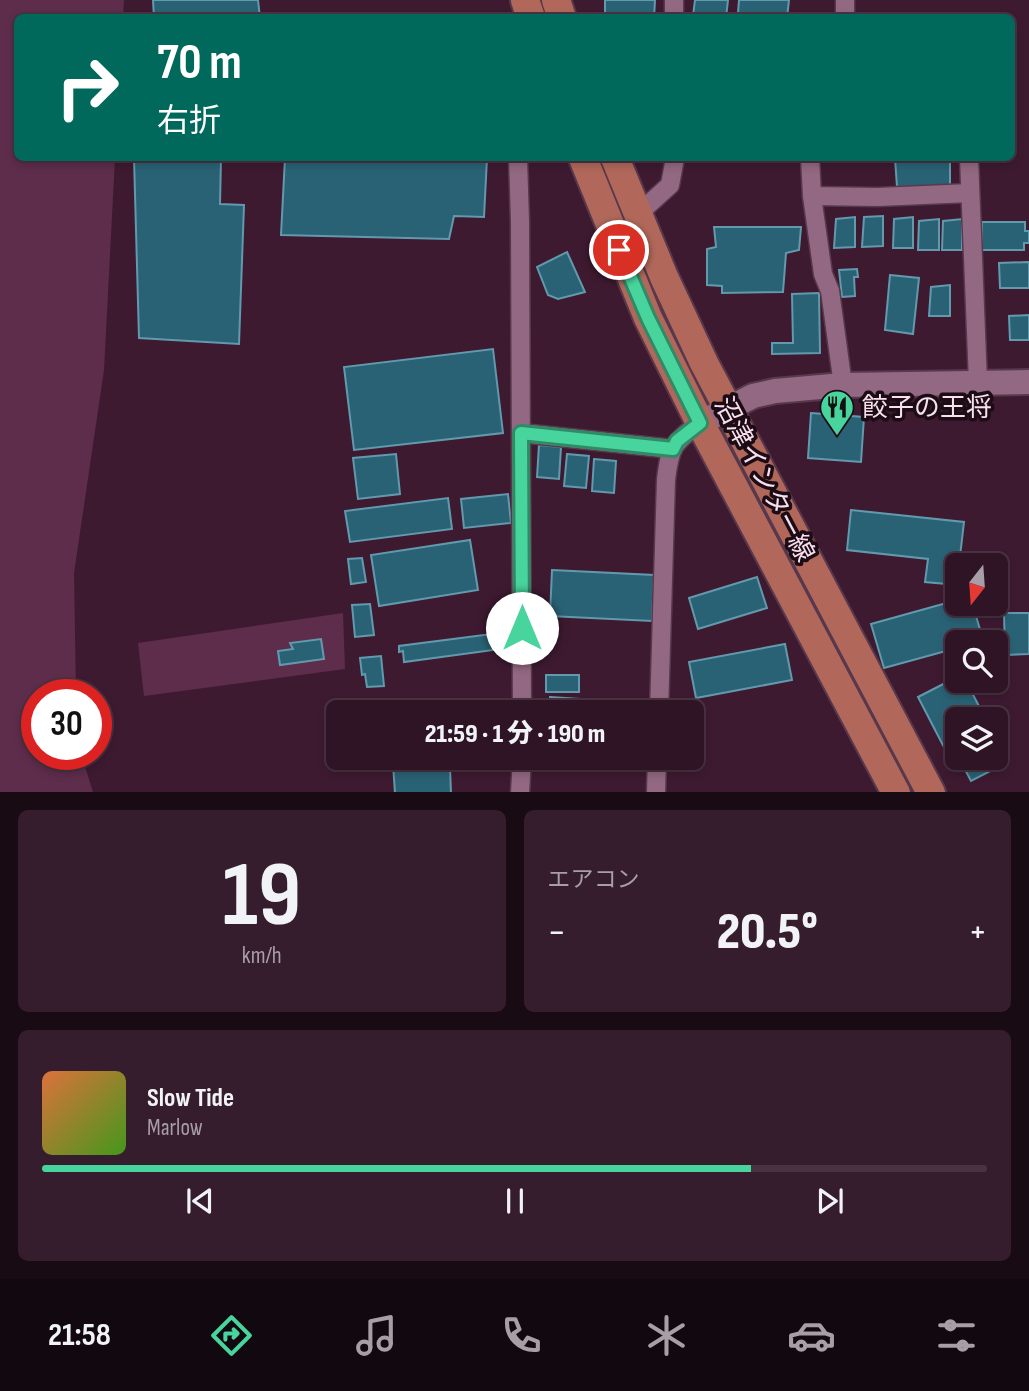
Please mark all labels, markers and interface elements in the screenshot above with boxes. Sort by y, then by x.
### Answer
text: 70 m [157,34,242,93]
icon: right [42,42,133,133]
text: 右折 [157,102,221,141]
pin [589,220,649,280]
icon: arrive [600,231,638,269]
restaurant icon: 餃子の王将 [818,388,856,437]
street label: 沼津インター線 [707,392,820,567]
place label: 餃子の王将 [862,393,992,424]
north arrow [945,553,1008,616]
map controls [945,553,1008,770]
position arrow [485,591,559,665]
button: search [945,630,1008,693]
speed limit sign: 30 [21,679,112,770]
button: layers [945,707,1008,770]
text: 21:59 · 1 分 · 190 m [425,719,605,750]
text: 19 [222,842,301,951]
text: エアコン [548,866,640,894]
text: 20.5° [717,901,818,964]
text: − [548,910,566,955]
text: + [968,910,987,955]
text: km/h [242,942,282,970]
text: Slow Tide [147,1083,234,1114]
text: Marlow [147,1114,203,1142]
icon: previous [181,1182,219,1220]
icon: pause [496,1182,534,1220]
icon: next [811,1182,849,1220]
icon: directions [207,1311,256,1360]
icon: music [352,1311,401,1360]
icon: phone [497,1311,546,1360]
icon: climate [642,1311,691,1360]
icon: car [787,1311,836,1360]
icon: filters [932,1311,981,1360]
text: 21:58 [48,1316,111,1355]

